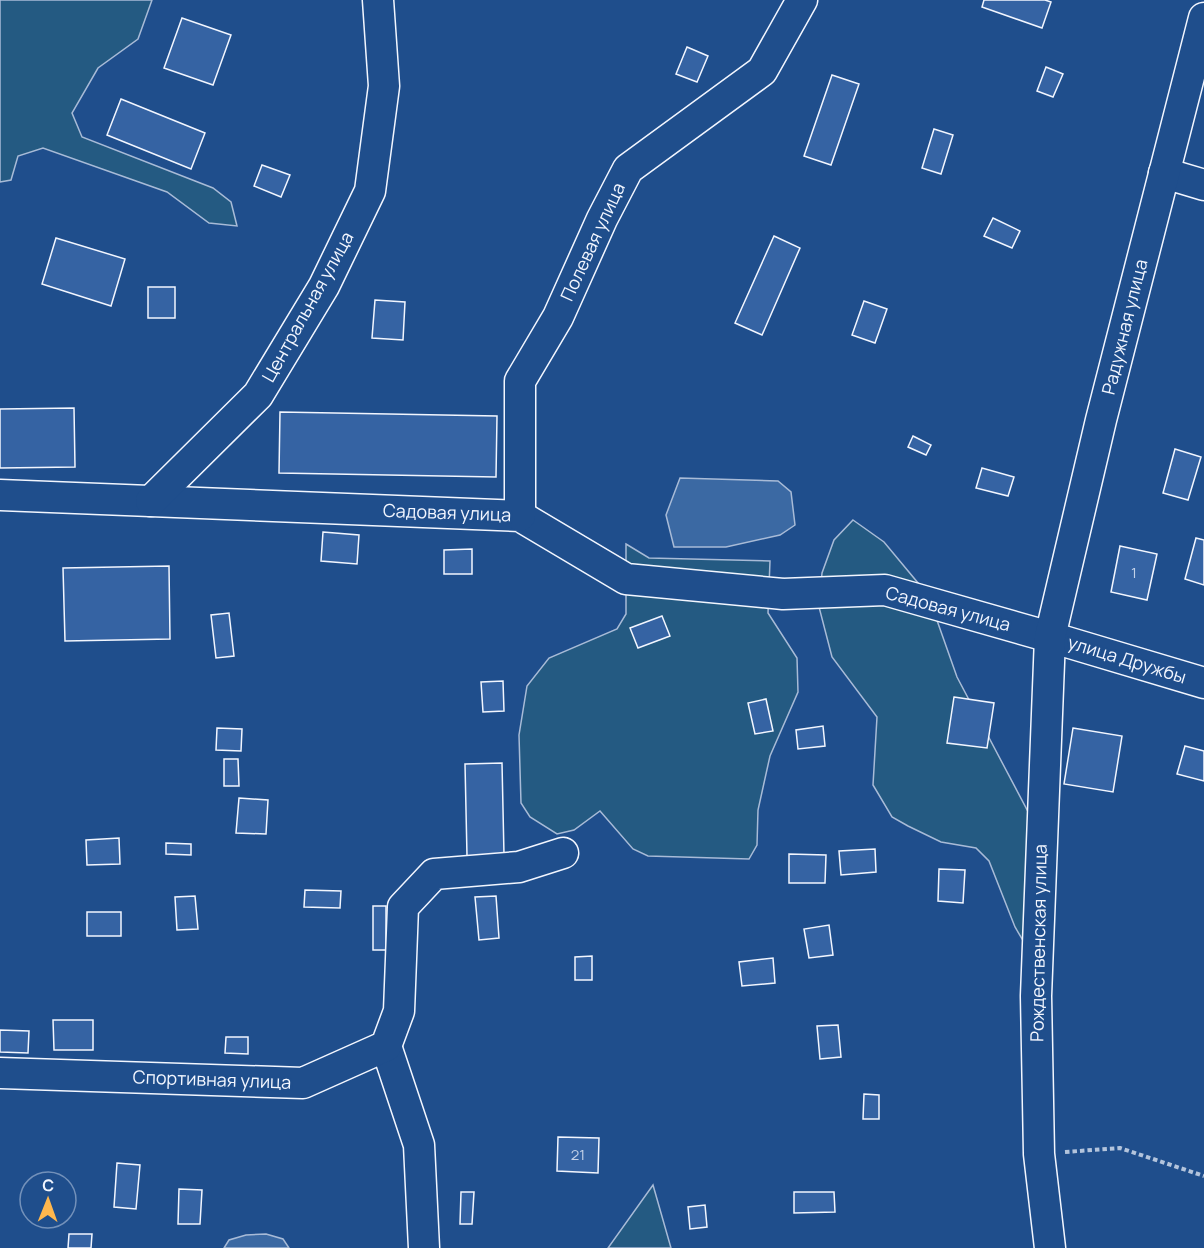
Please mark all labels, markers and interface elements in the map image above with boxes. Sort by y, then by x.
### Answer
street label: Полевая улица [554,178,630,305]
street label: Центральная улица [256,227,358,386]
street label: Радужная улица [1096,257,1152,397]
street label: Садовая улица [382,498,512,526]
house number: 1 [1131,562,1137,583]
street label: Садовая улица [883,580,1013,636]
street label: улица Дружбы [1065,630,1189,688]
street label: Рождественская улица [1024,844,1052,1042]
street label: Спортивная улица [132,1064,292,1094]
house number: 21 [571,1144,585,1165]
north arrow [18,1170,78,1230]
text: С [42,1174,55,1196]

